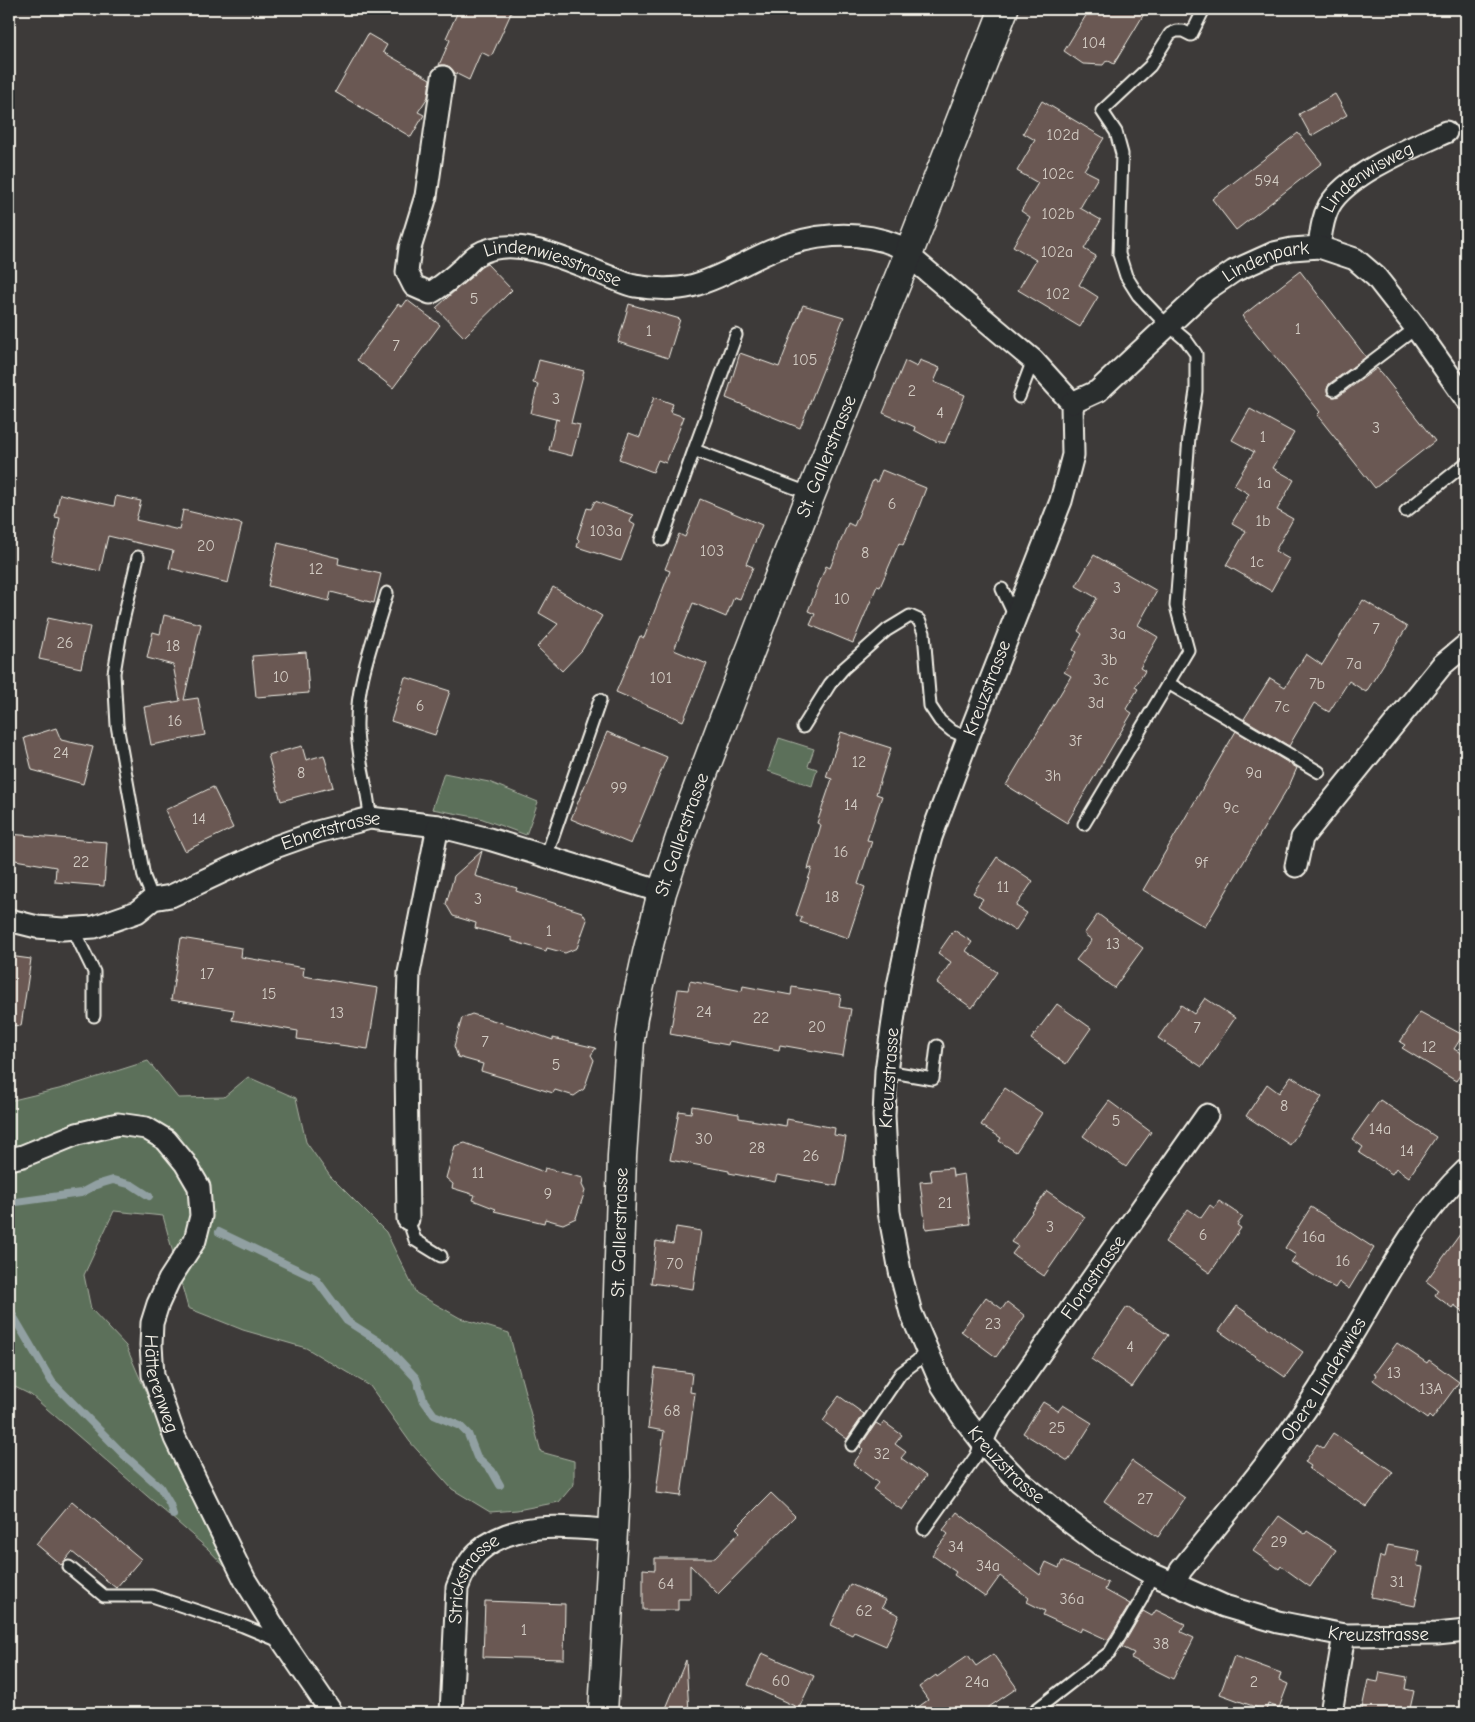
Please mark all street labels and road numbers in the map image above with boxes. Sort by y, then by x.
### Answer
street label: Lindenwisweg [1317,137,1417,216]
street label: Lindenwiesstrasse [481,236,625,292]
street label: Lindenpark [1218,237,1310,287]
street label: St. Gallerstrasse [792,392,861,521]
street label: Kreuzstrasse [959,637,1015,739]
street label: St. Gallerstrasse [650,770,714,899]
street label: Ebnetstrasse [278,807,382,855]
street label: Kreuzstrasse [875,1027,903,1129]
street label: St. Gallerstrasse [607,1167,633,1298]
street label: Florastrasse [1056,1231,1130,1324]
street label: Obere Lindenwies [1276,1313,1371,1446]
street label: Hätterenweg [140,1334,183,1436]
street label: Kreuzstrasse [963,1422,1049,1508]
street label: Strickstrasse [444,1529,503,1625]
street label: Kreuzstrasse [1326,1621,1429,1646]

